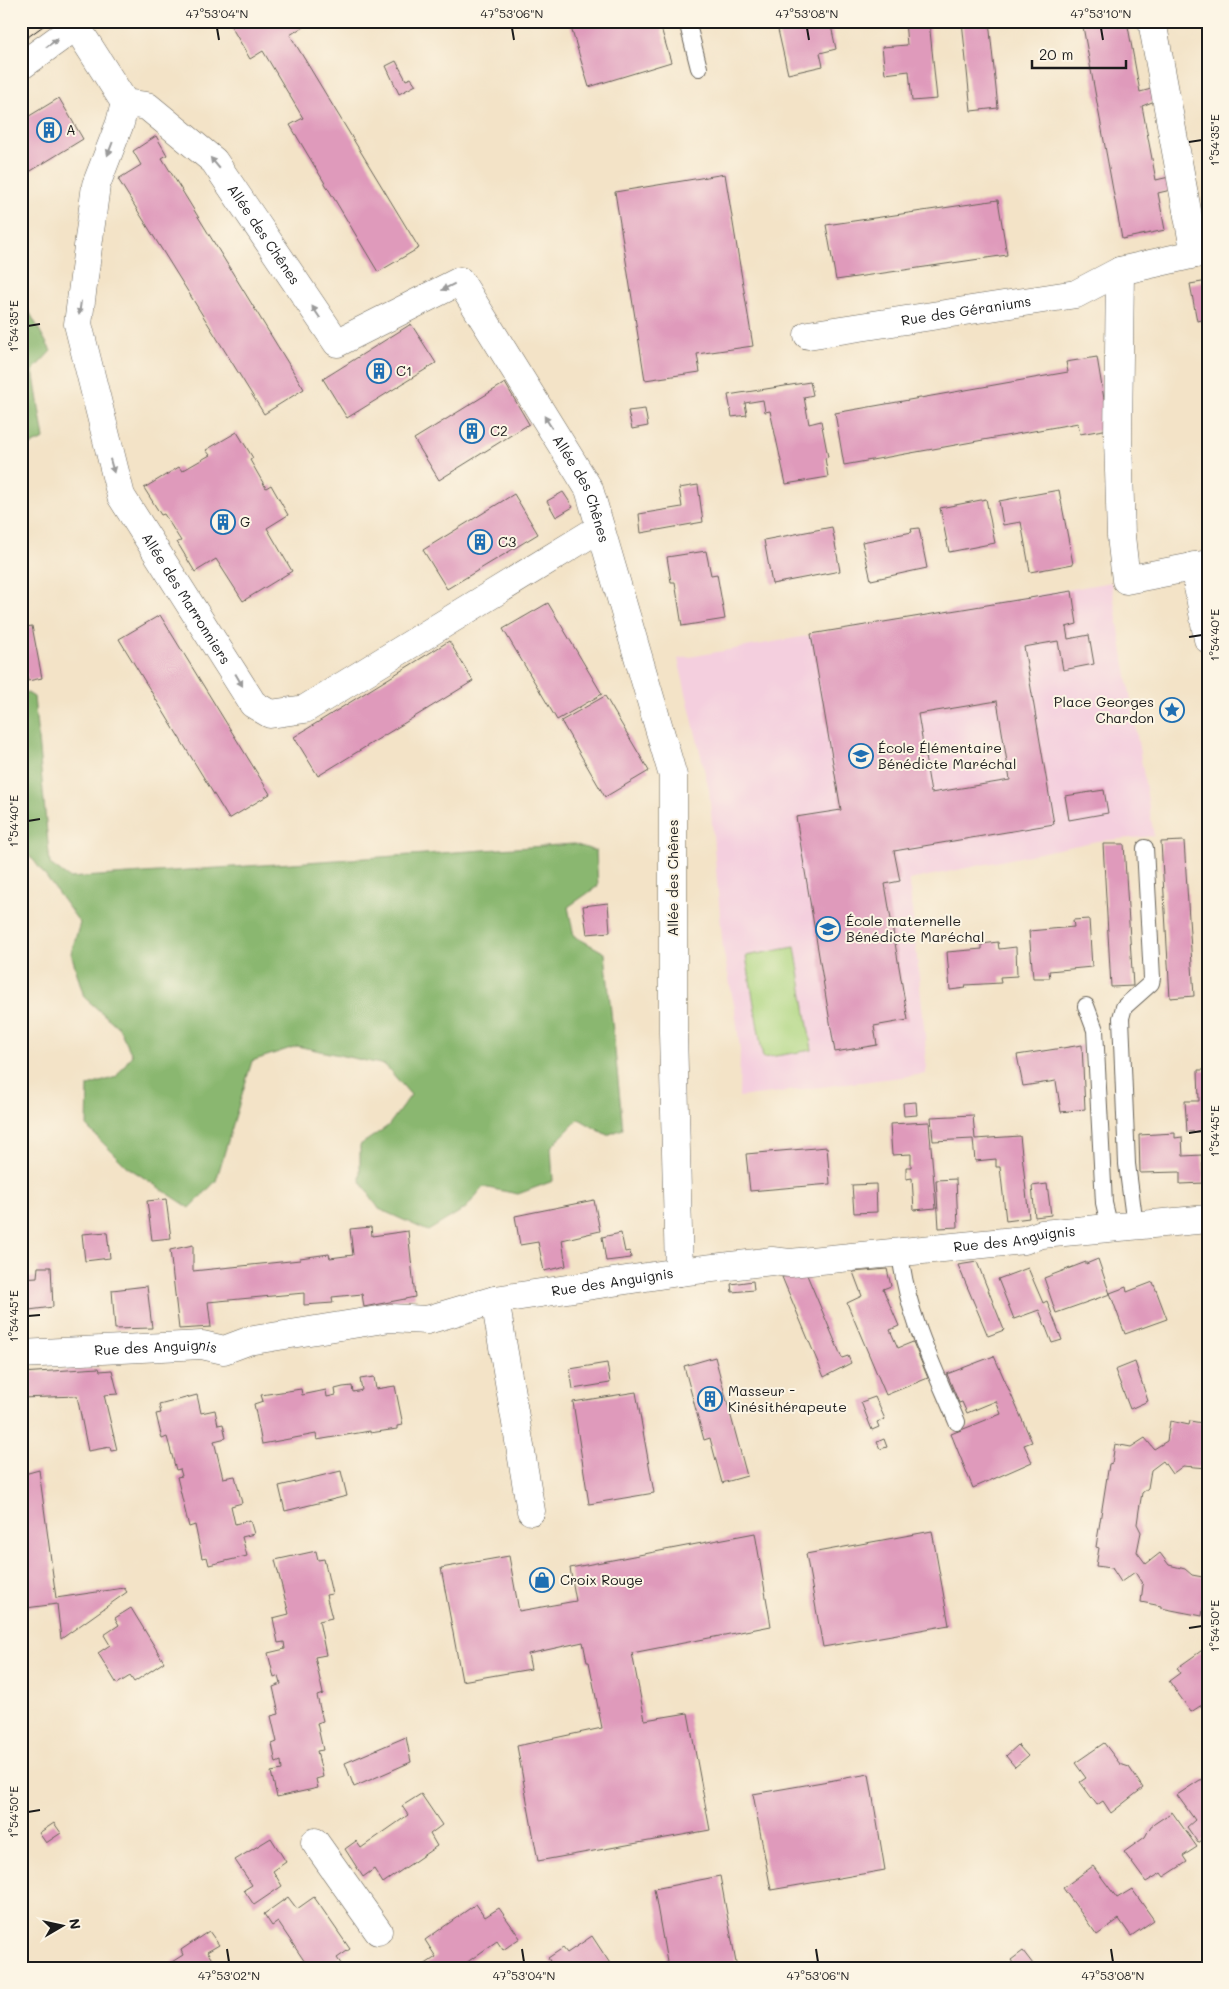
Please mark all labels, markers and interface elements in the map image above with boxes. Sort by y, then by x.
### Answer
text: 47°53'04"N [186,5,248,21]
text: 47°53'06"N [481,5,543,21]
text: 47°53'08"N [776,5,838,21]
text: 47°53'10"N [1071,5,1131,21]
one-way arrow [45,38,59,48]
scale bar [1032,38,1125,70]
text: 20 m [1039,44,1073,64]
text: 1°54'35"E [1206,114,1222,166]
building icon: A [36,117,62,143]
place label: A [66,120,76,139]
one-way arrow [106,142,114,157]
one-way arrow [209,157,220,170]
street label: Allée des Chênes [223,180,305,288]
one-way arrow [441,283,455,291]
street label: Rue des Géraniums [900,291,1032,330]
text: 1°54'35"E [5,300,21,352]
one-way arrow [76,300,84,316]
one-way arrow [311,305,321,319]
building icon: C1 [366,358,392,384]
place label: C1 [396,361,412,380]
one-way arrow [543,416,552,429]
building icon: C2 [459,418,485,444]
place label: C2 [490,421,508,440]
street label: Allée des Chênes [549,431,614,545]
one-way arrow [109,459,117,474]
building icon: G [210,509,236,535]
place label: G [240,512,250,531]
street label: Allée des Marronniers [138,529,235,668]
building icon: C3 [467,529,493,555]
place label: C3 [498,532,516,551]
text: 1°54'40"E [1206,609,1222,661]
one-way arrow [235,674,244,687]
place label: Place Georges Chardon [1054,692,1154,727]
place icon: Place Georges Chardon [1159,697,1185,723]
place label: École Élémentaire Bénédicte Maréchal [878,738,1016,773]
school or university icon: École Élémentaire Bénédicte Maréchal [848,743,874,769]
text: 1°54'40"E [5,795,21,847]
street label: Allée des Chênes [663,819,682,937]
place label: École maternelle Bénédicte Maréchal [846,911,984,946]
school or university icon: École maternelle Bénédicte Maréchal [815,916,841,942]
text: 1°54'45"E [1206,1105,1222,1157]
street label: Rue des Anguignis [953,1221,1076,1256]
street label: Rue des Anguignis [550,1263,675,1300]
text: 1°54'45"E [5,1290,21,1342]
street label: Rue des Anguignis [94,1334,219,1359]
place label: Masseur - Kinésithérapeute [728,1381,847,1416]
building icon: Masseur - Kinésithérapeute [697,1386,723,1412]
shop icon: Croix Rouge [529,1567,555,1593]
place label: Croix Rouge [560,1570,643,1589]
text: 1°54'50"E [1206,1600,1222,1652]
text: 1°54'50"E [5,1786,21,1838]
north arrow [38,1902,88,1952]
text: N [65,1917,86,1931]
text: 47°53'02"N [198,1967,260,1983]
text: 47°53'04"N [493,1967,555,1983]
text: 47°53'06"N [787,1967,849,1983]
text: 47°53'08"N [1082,1967,1144,1983]

